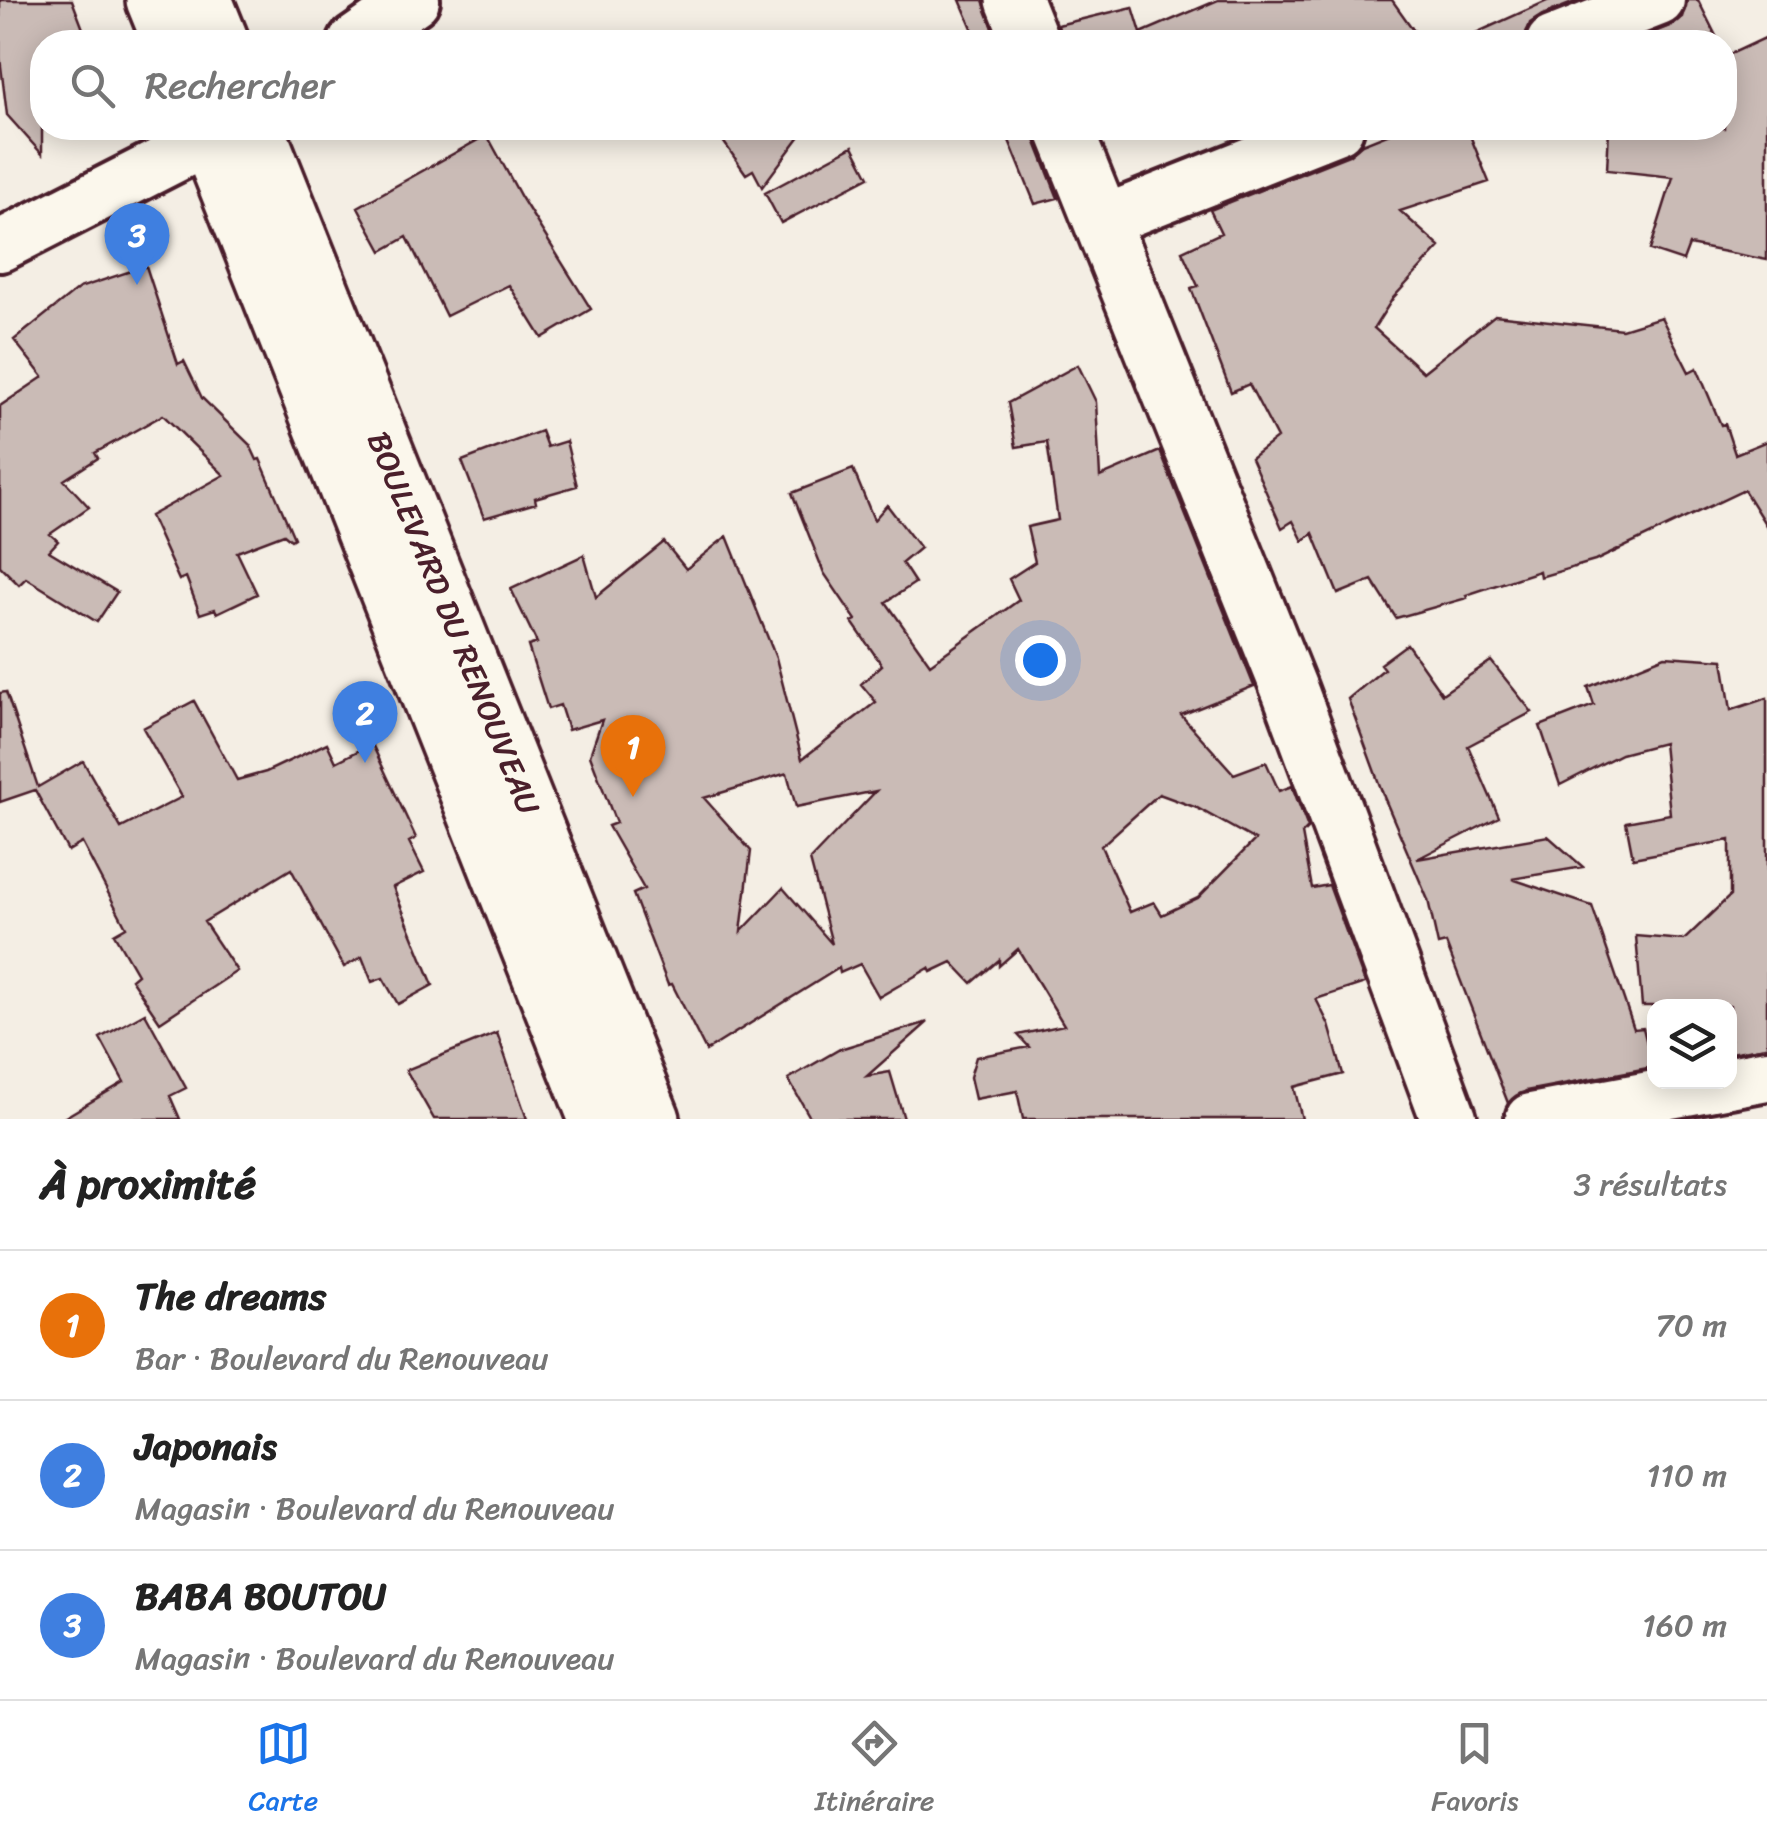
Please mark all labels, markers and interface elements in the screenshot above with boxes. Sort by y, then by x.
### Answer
search box [30,30,1737,140]
text: Rechercher [145,52,334,119]
icon: search [65,58,120,113]
pin: 3 [104,202,170,285]
street label: BOULEVARD DU RENOUVEAU [350,423,557,824]
your location [1015,635,1066,686]
pin: 2 [332,680,398,763]
pin: 1 [600,714,666,797]
map controls [1647,999,1737,1089]
button: layers [1647,999,1737,1089]
text: À proximité [40,1147,256,1221]
text: 3 résultats [1573,1156,1727,1213]
text: The dreams [135,1263,326,1330]
text: 1 [66,1297,79,1354]
text: 70 m [1656,1297,1727,1354]
text: Bar · Boulevard du Renouveau [135,1330,548,1387]
text: Japonais [135,1413,277,1480]
text: 2 [63,1447,82,1504]
text: 110 m [1646,1447,1727,1504]
text: Magasin · Boulevard du Renouveau [135,1480,614,1537]
text: BABA BOUTOU [135,1563,387,1630]
text: 3 [64,1597,81,1654]
text: 160 m [1642,1597,1727,1654]
text: Magasin · Boulevard du Renouveau [135,1630,614,1687]
tab: Carte [248,1716,318,1825]
tab: Itinéraire [815,1716,935,1825]
tab: Favoris [1431,1716,1519,1825]

